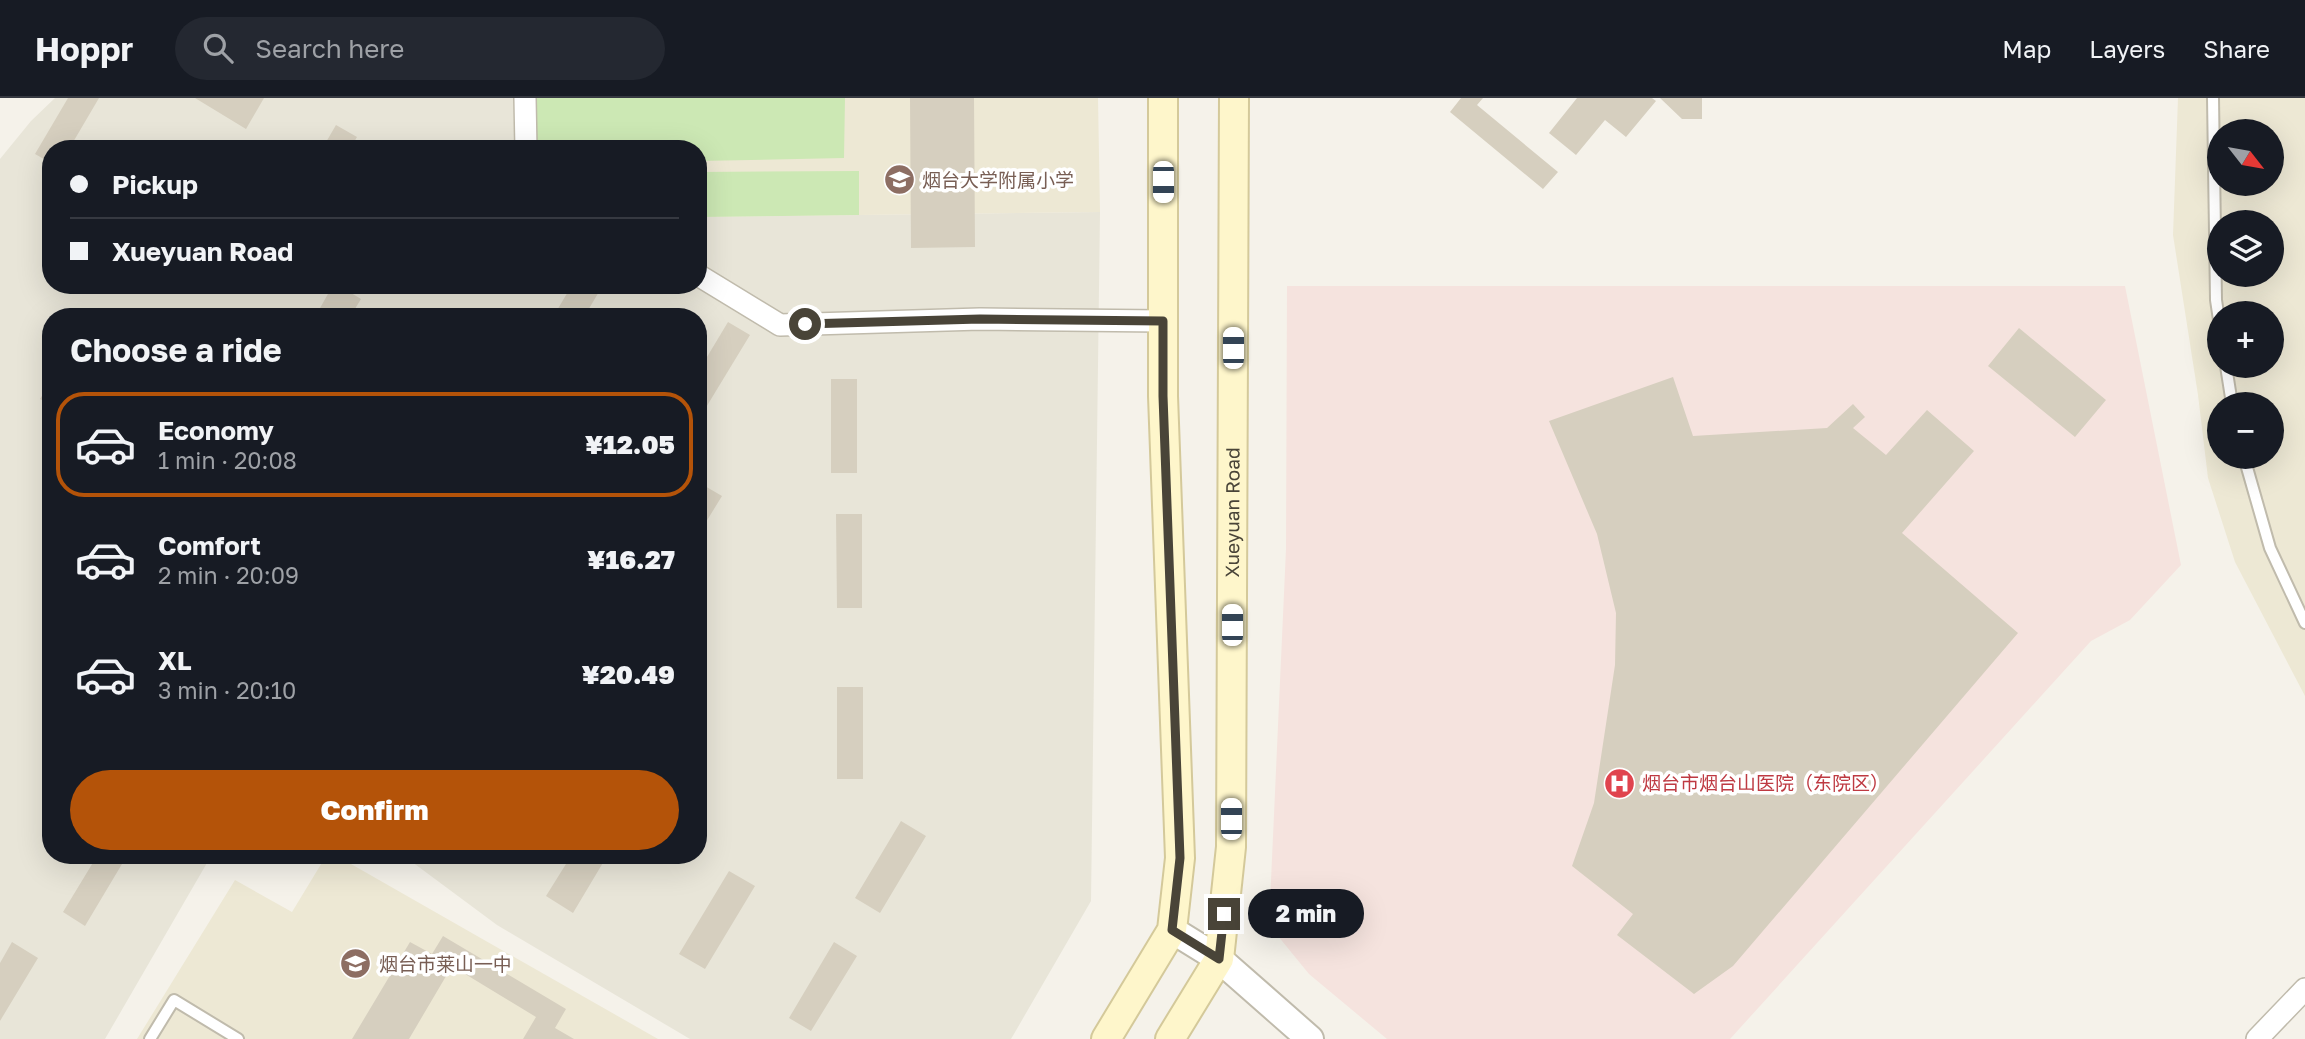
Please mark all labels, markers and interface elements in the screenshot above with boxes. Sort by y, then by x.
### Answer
search box [175,17,665,80]
text: Hoppr [35,29,133,68]
icon: search [199,29,237,67]
text: Search here [255,33,404,64]
text: Map [2002,34,2051,63]
text: Layers [2089,34,2165,63]
text: Share [2203,34,2270,63]
north arrow [2207,119,2284,196]
map controls [2207,119,2284,469]
car [1153,161,1174,203]
school or university icon: 烟台大学附属小学 [882,163,916,197]
place label: 烟台大学附属小学 [922,168,1074,191]
text: Pickup [112,169,198,200]
button: layers [2207,210,2284,287]
text: Xueyuan Road [112,236,293,267]
button: + [2207,301,2284,378]
route start [789,308,821,340]
car [1223,327,1244,369]
text: Choose a ride [70,331,282,369]
button: − [2207,392,2284,469]
icon: car [74,413,137,476]
text: Economy [158,415,274,446]
text: ¥12.05 [585,429,675,460]
text: 1 min · 20:08 [158,446,297,474]
street label: Xueyuan Road [1220,447,1244,578]
icon: car [74,528,137,591]
text: Comfort [158,530,261,561]
text: ¥16.27 [587,544,675,575]
text: 2 min · 20:09 [158,561,299,589]
car [1222,604,1243,646]
icon: car [74,643,137,706]
text: XL [158,645,192,676]
text: ¥20.49 [581,659,675,690]
text: 3 min · 20:10 [158,676,296,704]
hospital icon: 烟台市烟台山医院（东院区） [1602,766,1636,800]
button: Confirm [70,770,679,850]
place label: 烟台市烟台山医院（东院区） [1642,771,1889,794]
car [1221,798,1242,840]
callout: 2 min [1248,890,1364,938]
route end [1208,898,1240,930]
text: 2 min [1276,899,1336,927]
school or university icon: 烟台市莱山一中 [339,947,373,981]
place label: 烟台市莱山一中 [379,952,512,975]

